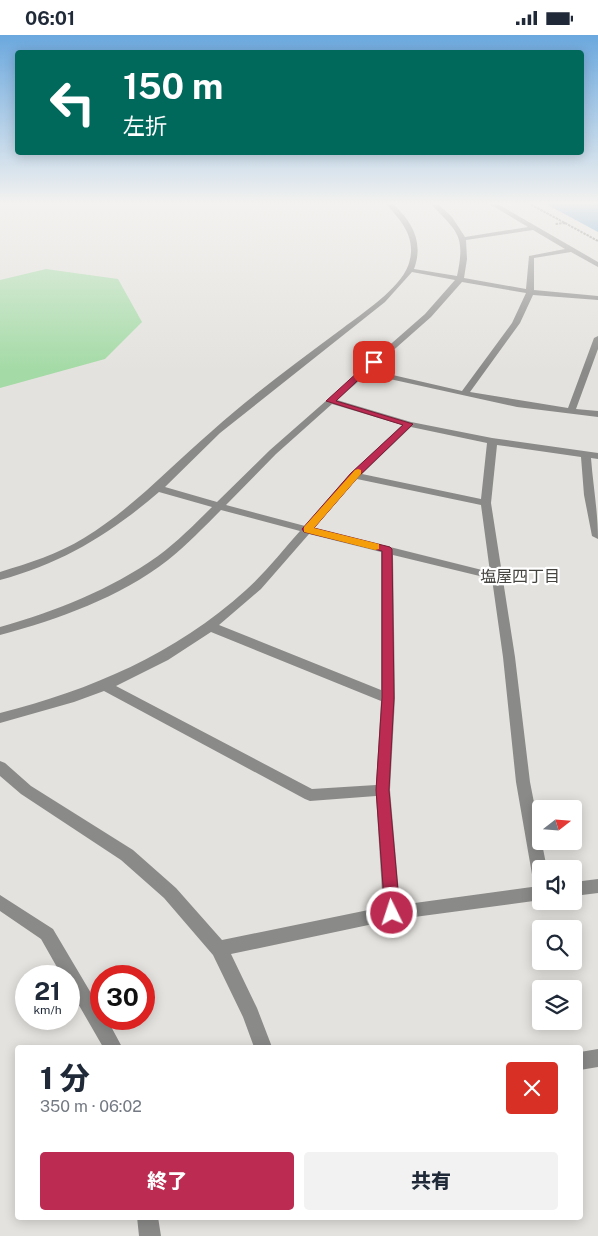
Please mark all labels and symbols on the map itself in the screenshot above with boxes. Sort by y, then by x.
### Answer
pin [353,341,395,383]
district label: 塩屋四丁目 [480,567,560,586]
north arrow [532,800,582,850]
position arrow [365,886,417,938]
speed limit sign: 30 [90,965,155,1030]

